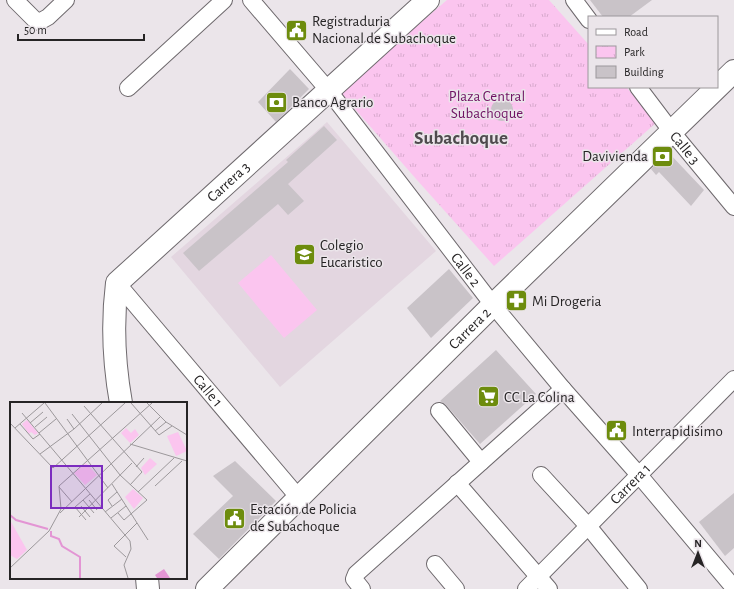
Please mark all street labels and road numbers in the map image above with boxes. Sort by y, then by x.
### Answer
street label: Calle 3 [667,129,703,167]
street label: Carrera 3 [204,159,252,205]
street label: Calle 2 [448,250,484,290]
street label: Carrera 2 [446,304,493,352]
street label: Calle 1 [190,372,226,409]
street label: Carrera 1 [607,461,653,507]

